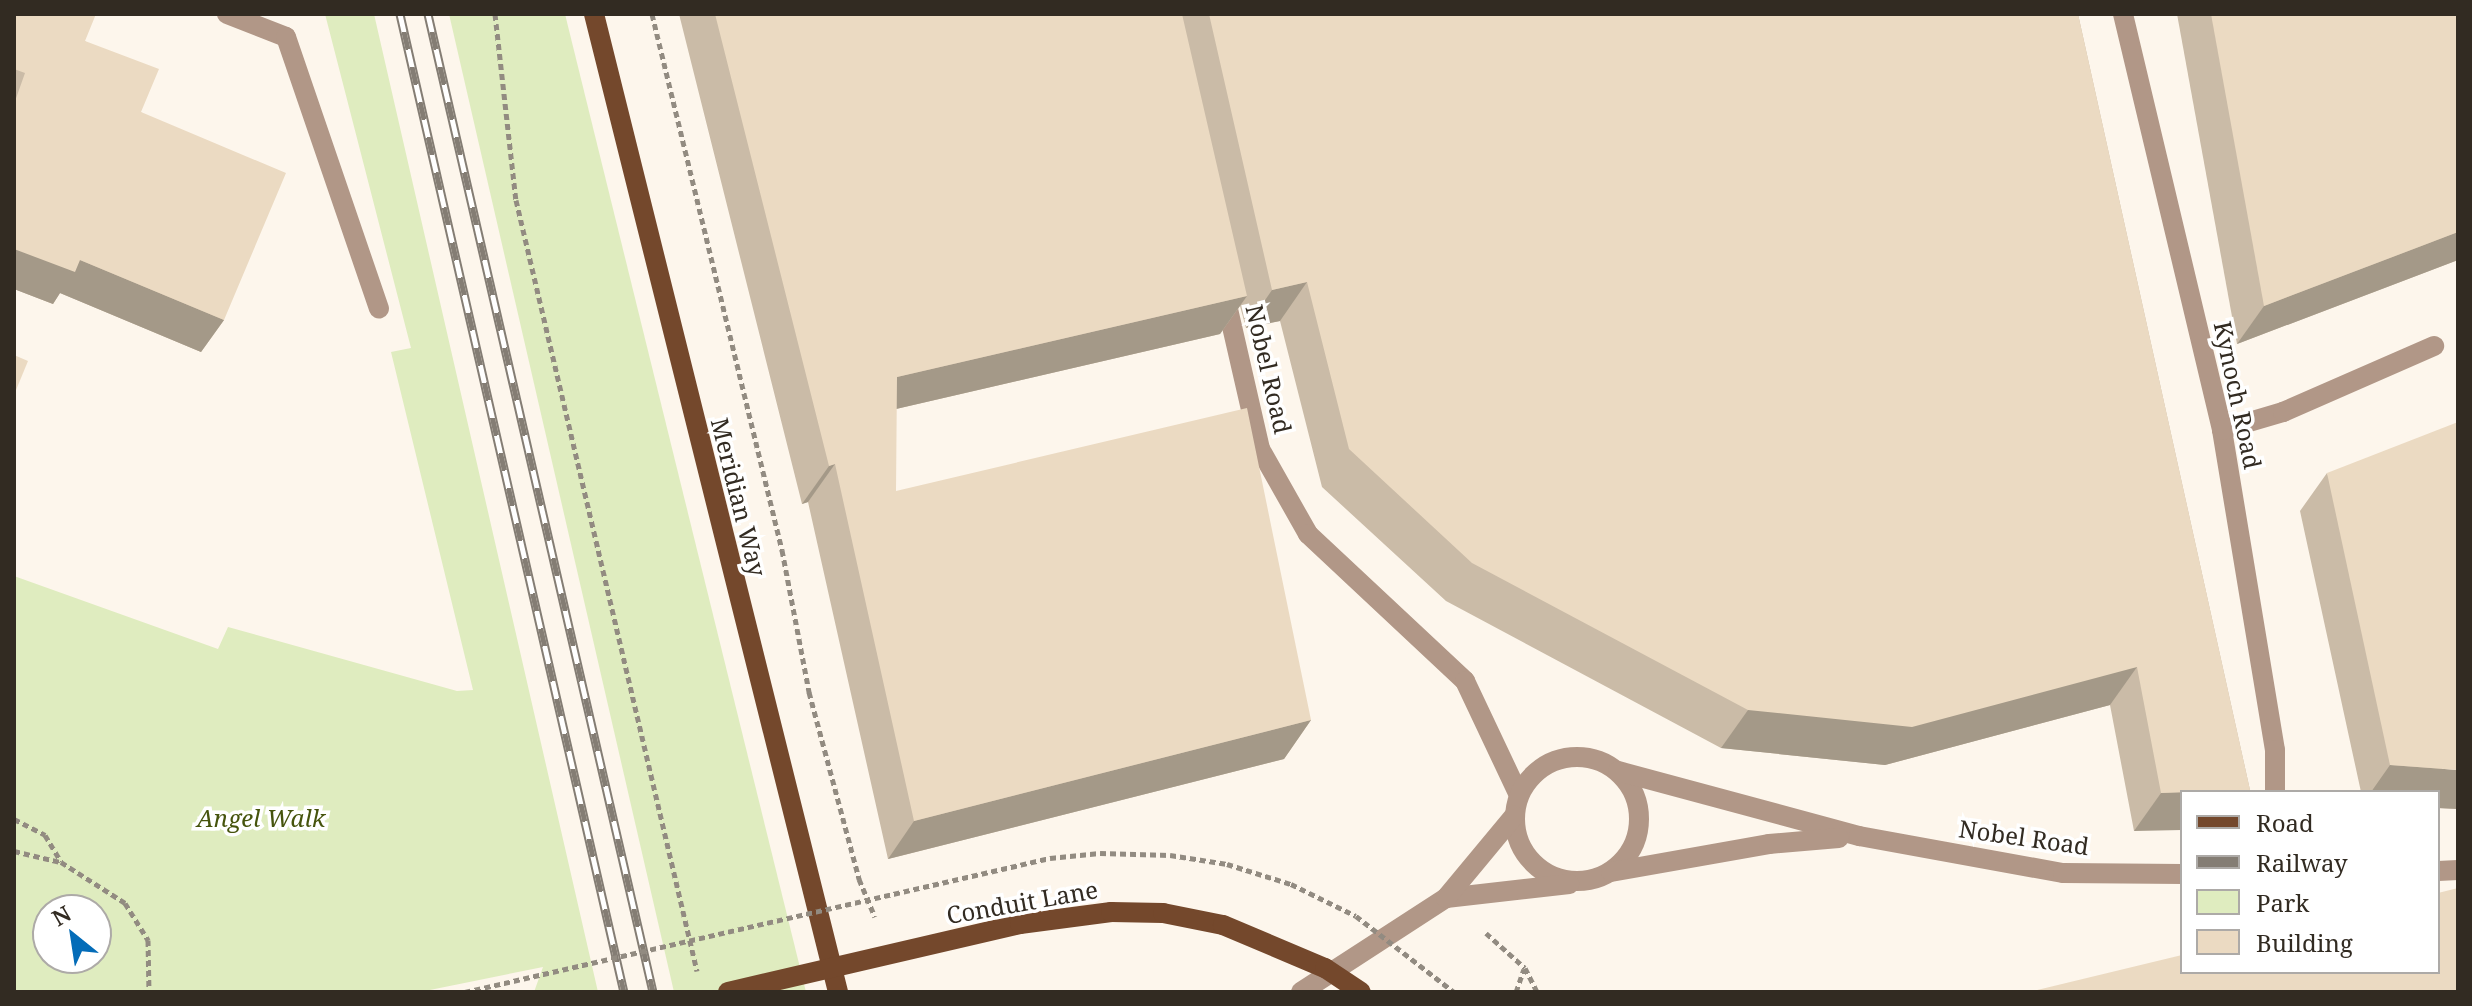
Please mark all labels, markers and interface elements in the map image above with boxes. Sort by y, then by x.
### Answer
street label: Nobel Road [1240,302,1298,436]
street label: Kynoch Road [2208,319,2268,471]
street label: Meridian Way [705,415,773,579]
legend [2180,790,2440,974]
park label: Angel Walk [197,804,325,832]
text: Road [2256,806,2314,839]
street label: Nobel Road [1957,814,2091,860]
text: Railway [2256,846,2348,879]
street label: Conduit Lane [944,875,1100,929]
text: Park [2256,886,2309,919]
north arrow [32,894,112,974]
text: N [46,898,76,932]
text: Building [2256,926,2353,959]

